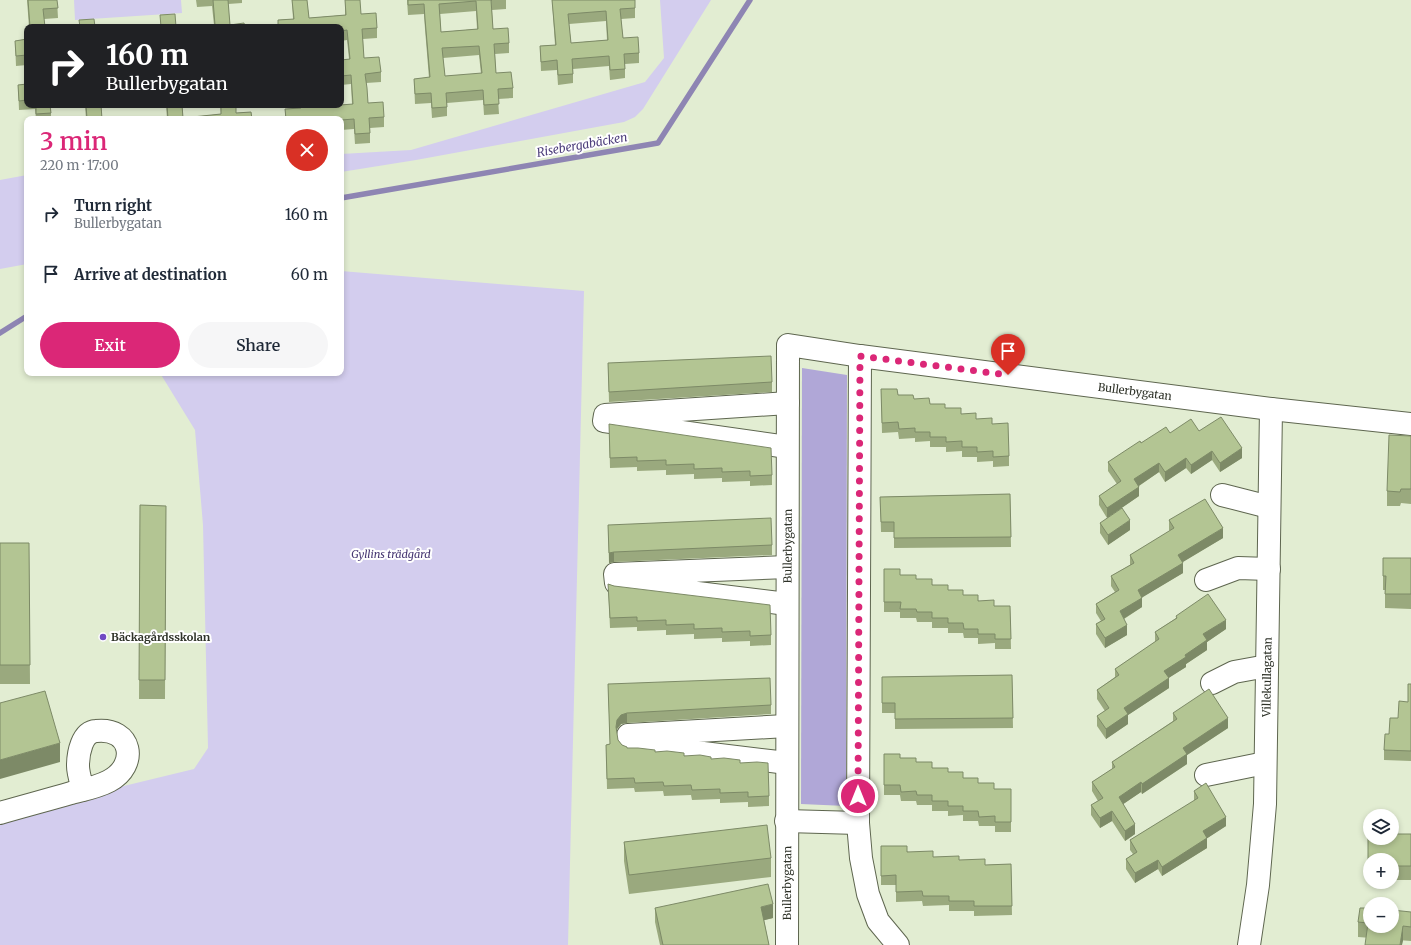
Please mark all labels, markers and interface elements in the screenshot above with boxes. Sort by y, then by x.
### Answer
text: 160 m [106,37,188,73]
icon: right [40,40,92,92]
text: Bullerbygatan [106,72,228,95]
text: 3 min [40,126,107,157]
button: close [286,129,328,171]
water label: Risebergabäcken [535,129,628,160]
text: 220 m · 17:00 [40,157,119,174]
text: Turn right [74,196,152,215]
icon: right [40,203,62,225]
text: 160 m [285,205,328,224]
text: Bullerbygatan [74,215,162,232]
icon: arrive [40,263,62,285]
text: Arrive at destination [74,265,227,284]
text: 60 m [291,265,328,284]
button: Exit [40,322,180,368]
button: Share [188,322,328,368]
pin [991,334,1025,375]
icon: arrive [997,340,1019,362]
street label: Bullerbygatan [1097,380,1173,403]
street label: Bullerbygatan [781,508,795,583]
park label: Gyllins trädgård [351,547,431,561]
place label: Bäckagårdsskolan [111,630,211,644]
marker: Bäckagårdsskolan [98,632,108,642]
street label: Villekullagatan [1259,636,1275,718]
position arrow [837,775,879,817]
map controls [1363,809,1399,933]
button: layers [1363,809,1399,845]
street label: Bullerbygatan [780,845,794,920]
button: + [1363,853,1399,889]
button: − [1363,897,1399,933]

